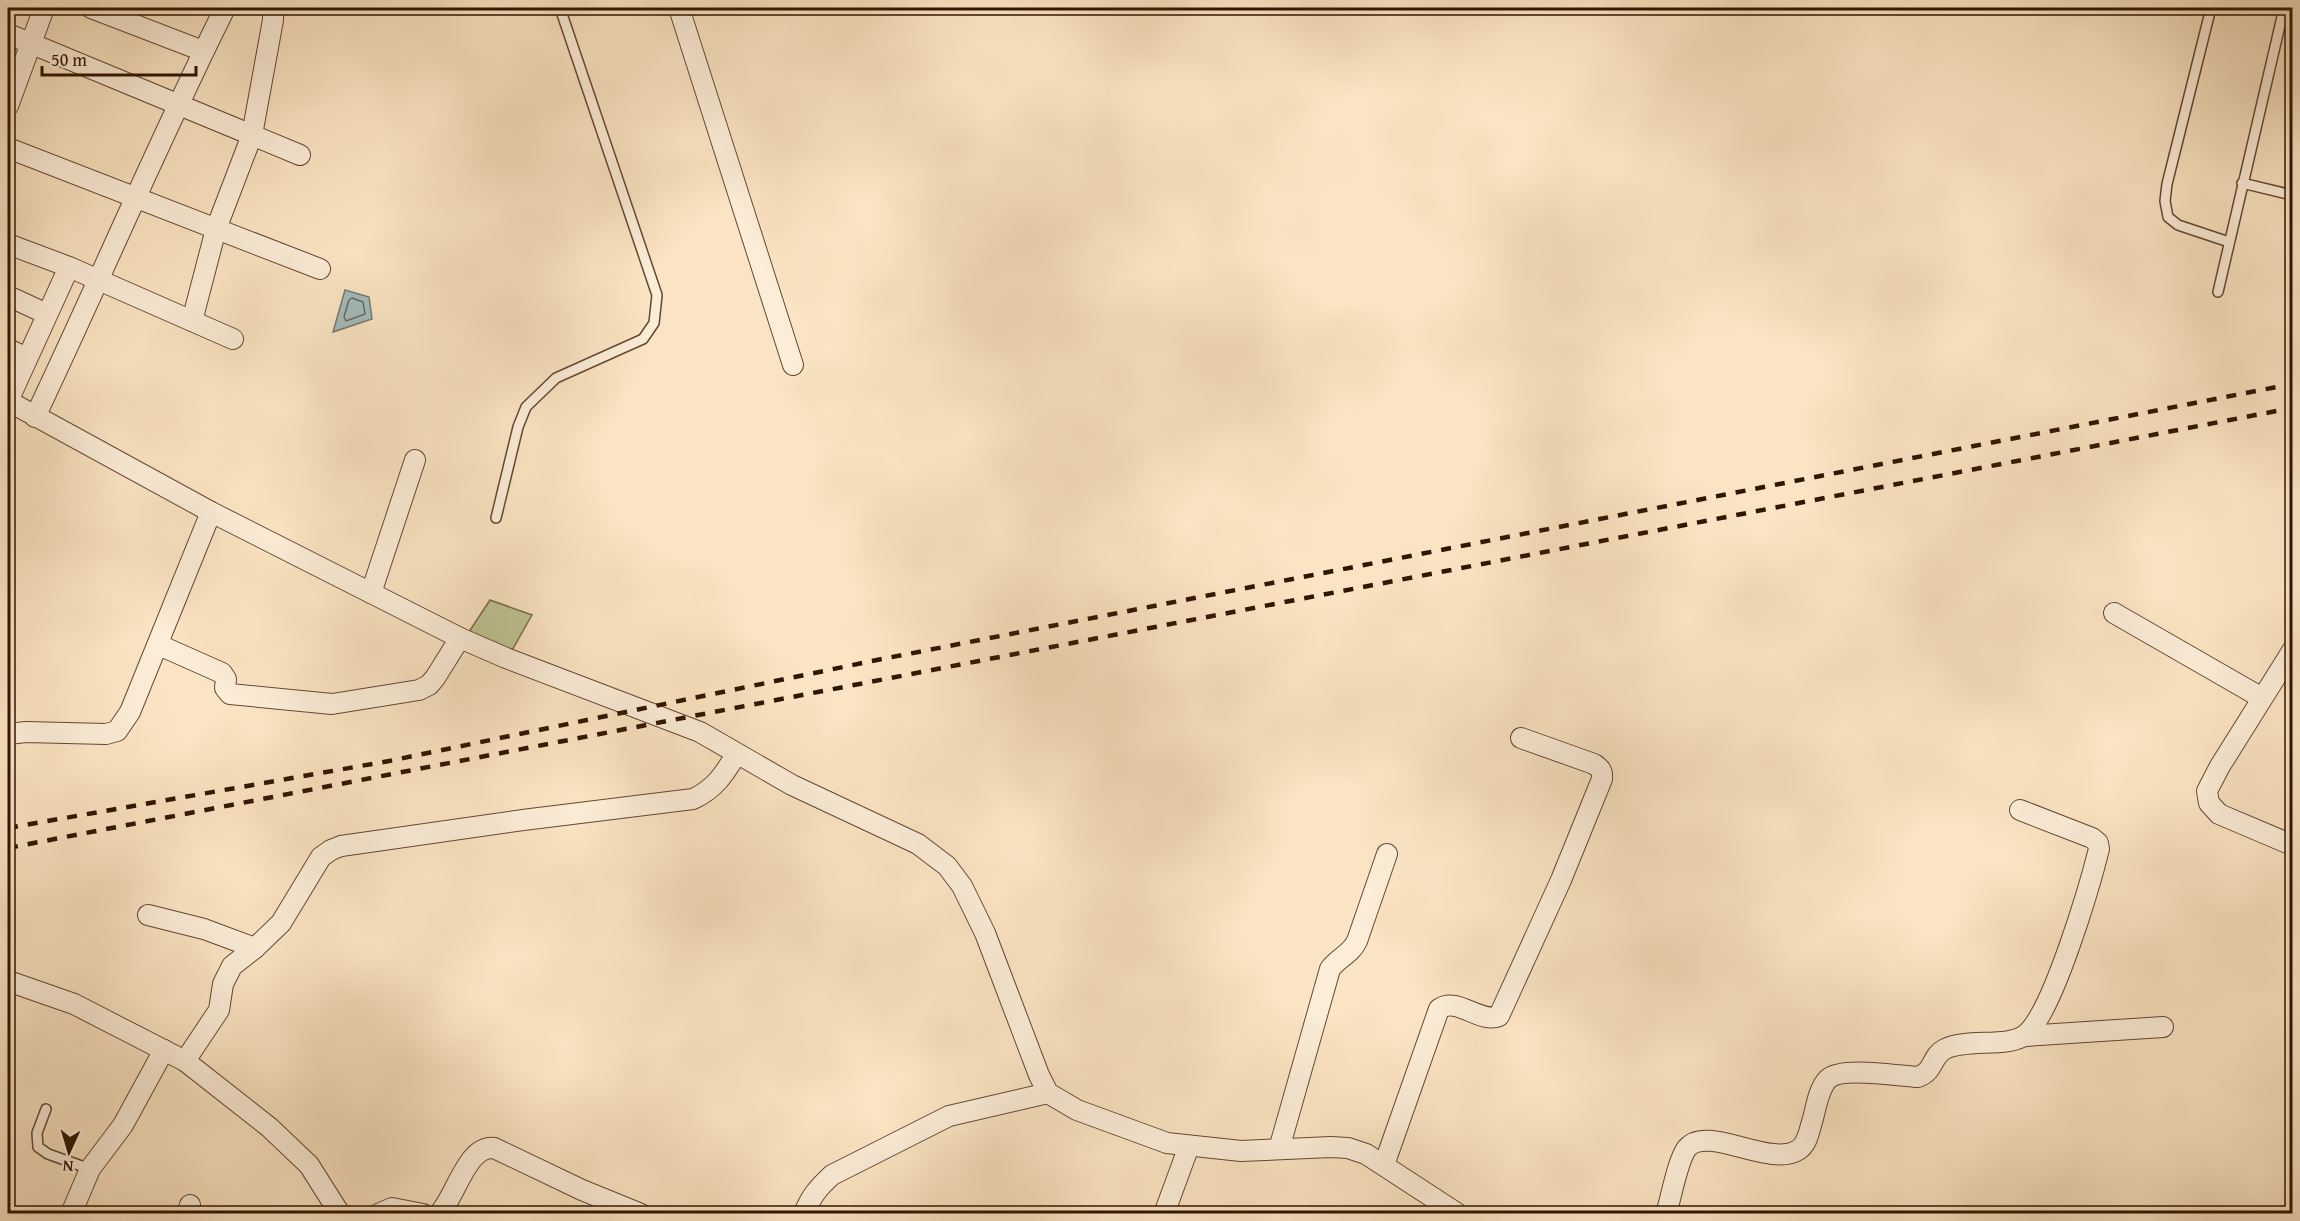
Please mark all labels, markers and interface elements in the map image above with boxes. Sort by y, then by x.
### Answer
scale bar [42,39,196,77]
text: 50 m [51,46,87,73]
north arrow [39,1122,99,1182]
text: N [61,1155,74,1179]

